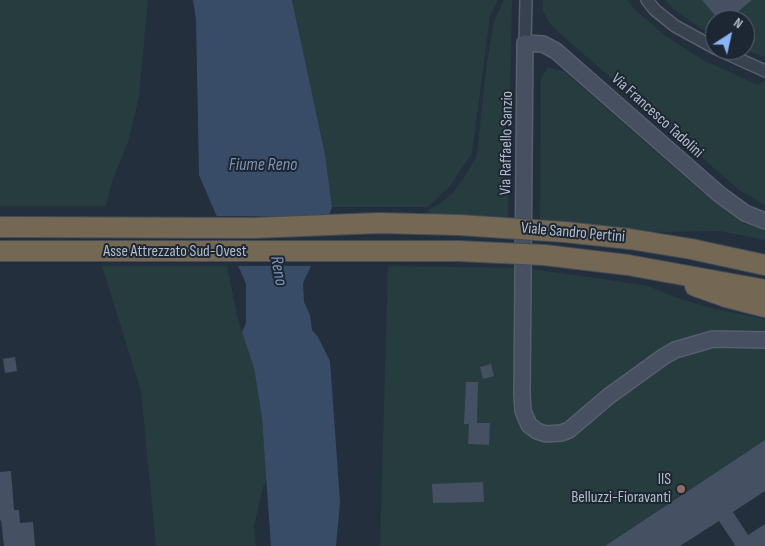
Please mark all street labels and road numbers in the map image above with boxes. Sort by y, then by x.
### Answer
street label: Via Francesco Tadolini [607,70,707,162]
street label: Via Raffaello Sanzio [496,91,518,195]
street label: Viale Sandro Pertini [520,219,626,247]
street label: Asse Attrezzato Sud-Ovest [103,242,247,262]

